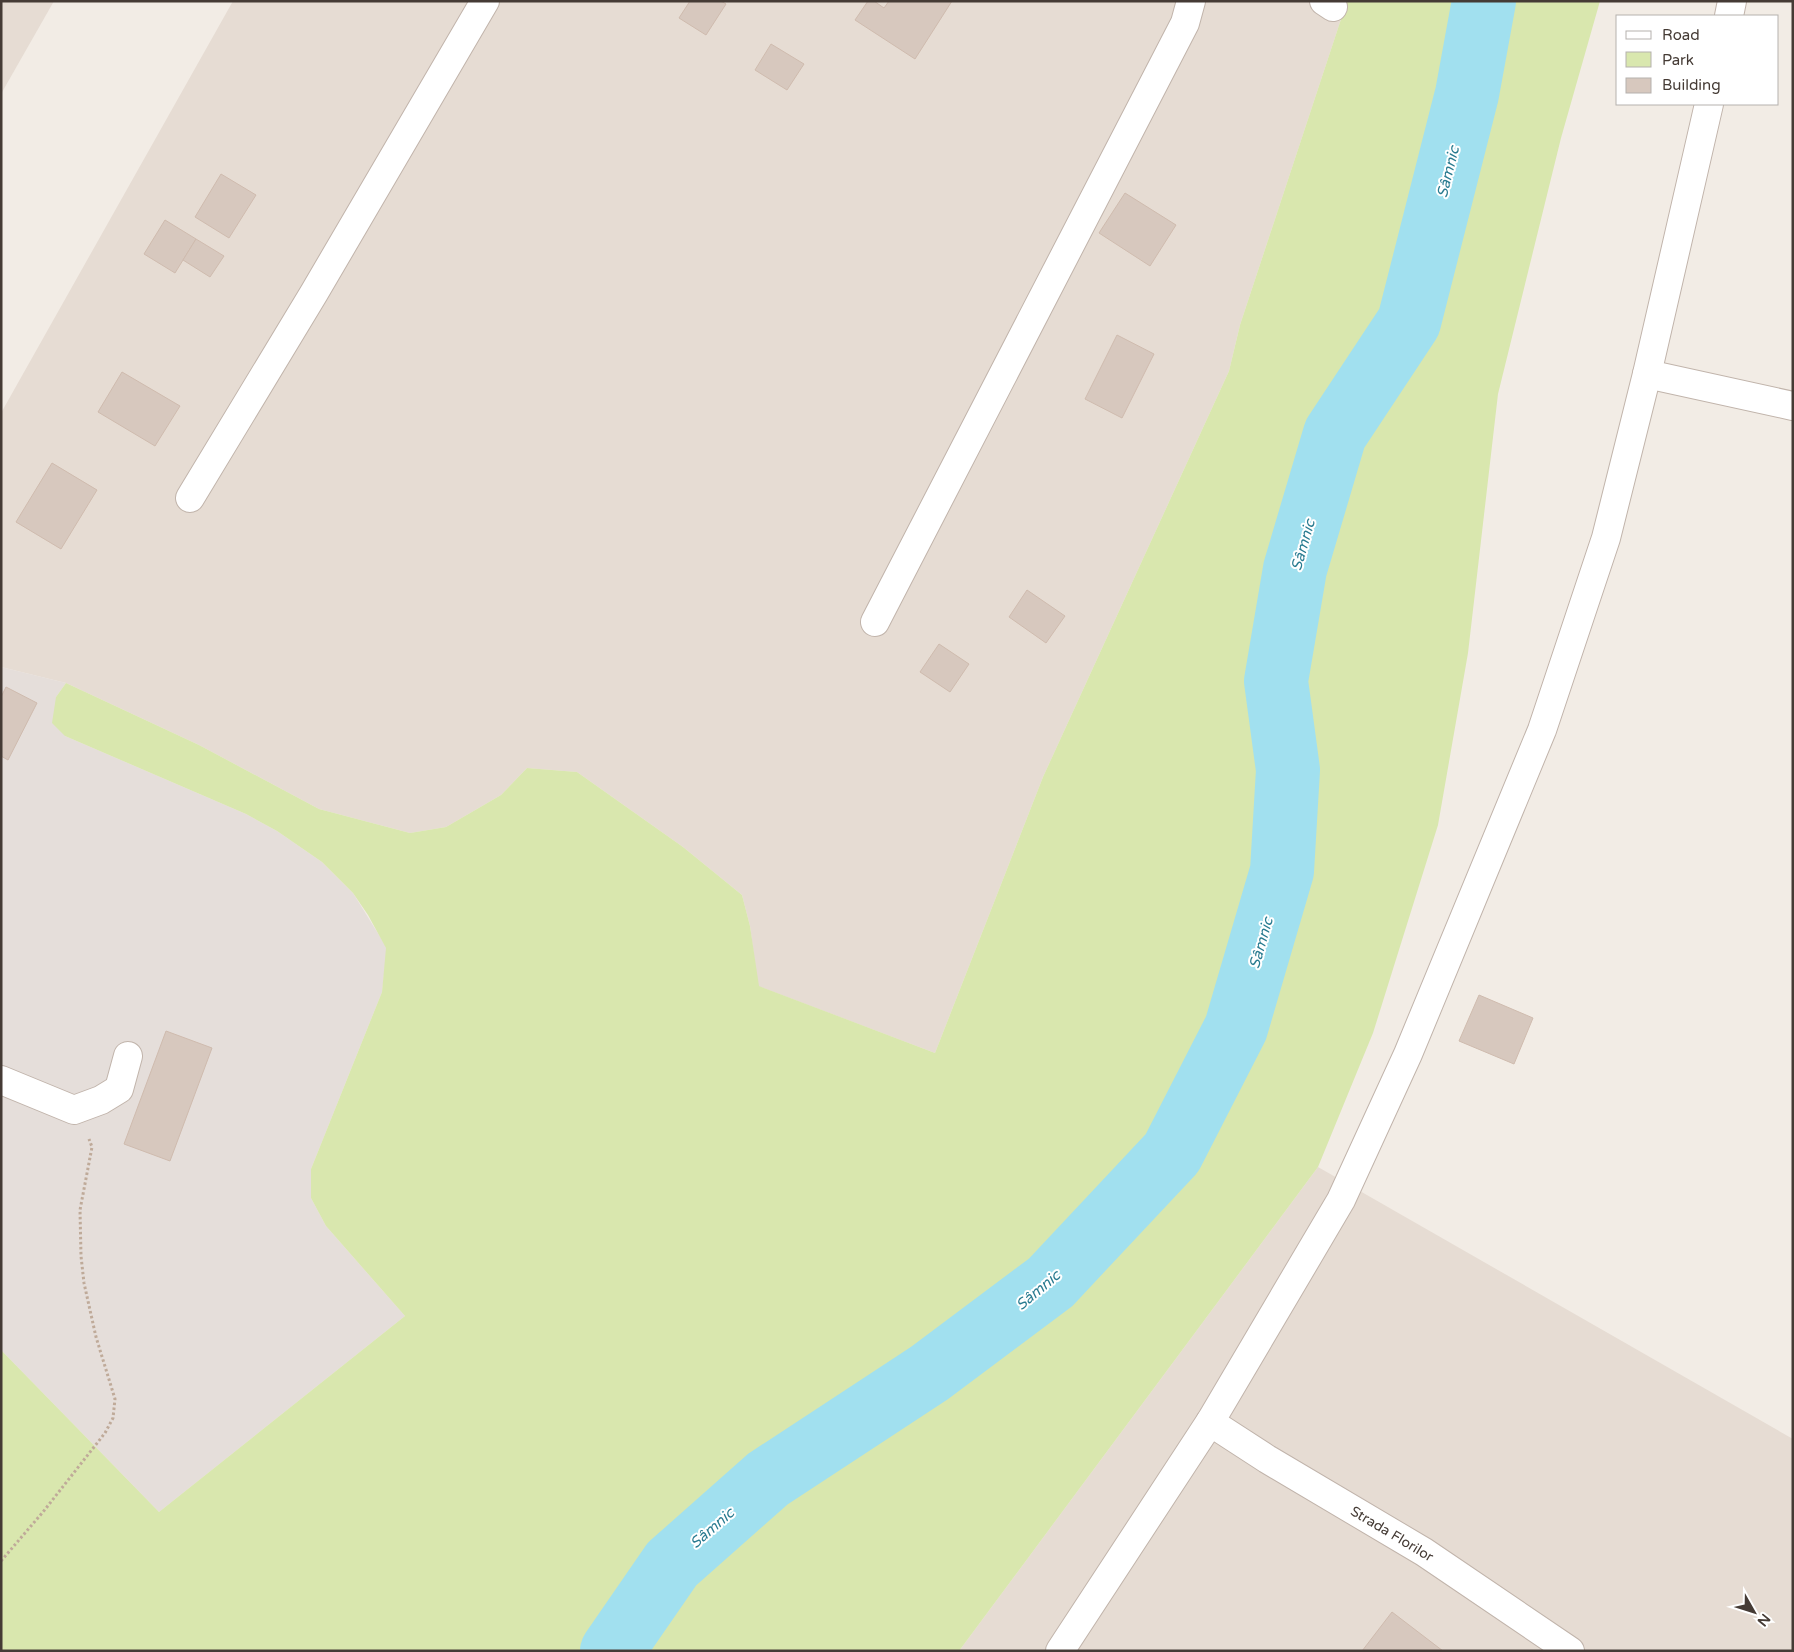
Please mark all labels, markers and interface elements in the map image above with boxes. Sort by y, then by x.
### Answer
legend [1616,15,1779,105]
text: Road [1662,26,1700,44]
text: Park [1662,51,1694,69]
text: Building [1662,76,1721,94]
water label: Sâmnic [1433,143,1464,200]
water label: Sâmnic [1287,515,1319,573]
water label: Sâmnic [1245,913,1277,971]
water label: Sâmnic [1012,1265,1065,1314]
water label: Sâmnic [686,1503,739,1552]
street label: Strada Florilor [1347,1503,1437,1566]
north arrow [1729,1587,1779,1637]
text: N [1754,1610,1774,1630]

